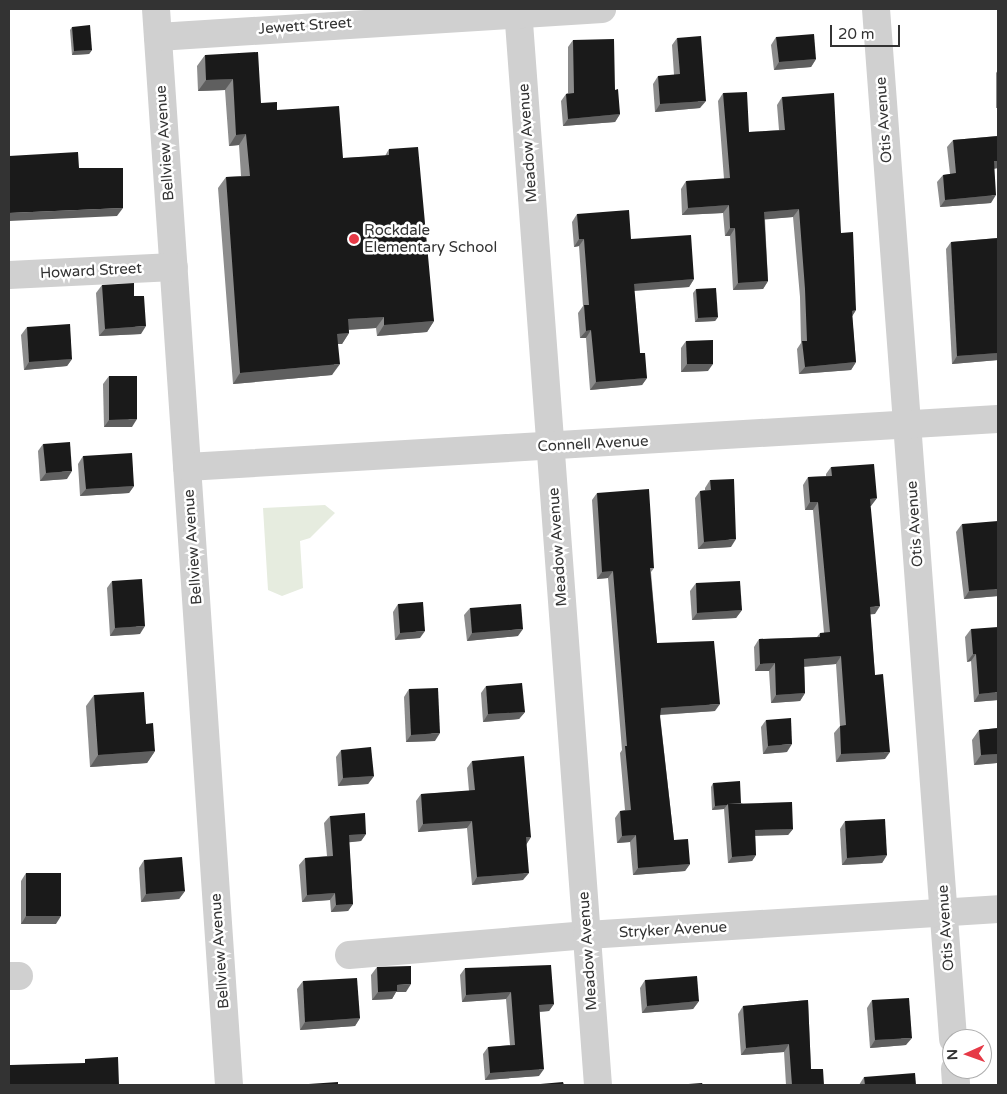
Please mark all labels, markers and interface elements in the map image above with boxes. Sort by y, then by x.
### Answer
street label: Jewett Street [258,14,352,38]
scale bar [832,15,902,47]
text: 20 m [838,25,875,43]
street label: Otis Avenue [872,76,896,164]
street label: Meadow Avenue [515,83,541,203]
street label: Bellview Avenue [152,85,178,201]
place label: Rockdale Elementary School [364,221,497,256]
marker: Rockdale Elementary School [348,233,360,245]
street label: Howard Street [40,259,142,283]
street label: Connell Avenue [537,432,649,456]
street label: Otis Avenue [903,480,927,568]
street label: Meadow Avenue [545,487,571,607]
street label: Bellview Avenue [180,489,206,605]
street label: Otis Avenue [934,884,958,972]
street label: Meadow Avenue [575,891,601,1011]
street label: Bellview Avenue [207,893,233,1009]
street label: Stryker Avenue [618,918,728,942]
north arrow [942,1029,992,1079]
text: N [944,1049,961,1060]

